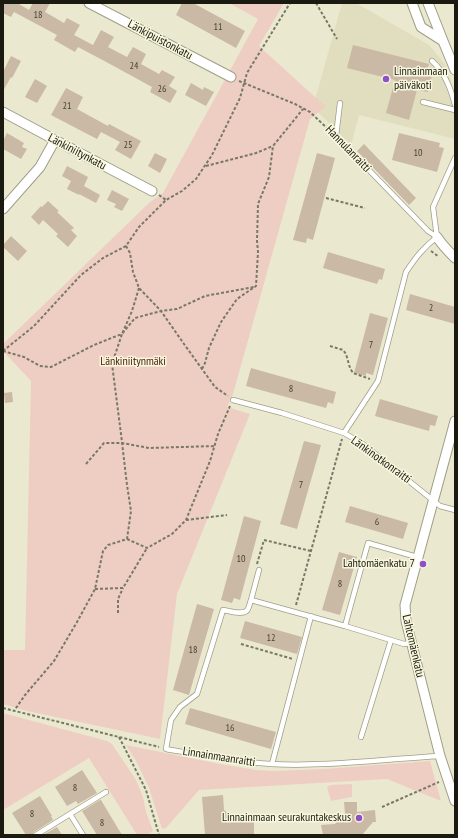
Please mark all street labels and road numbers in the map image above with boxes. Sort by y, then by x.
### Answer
street label: Länkipuistonkatu [125,17,195,63]
street label: Hannulanraitti [322,123,374,175]
street label: Länkiniitynkatu [45,131,109,173]
street label: Länkinotkonraitti [348,433,414,487]
street label: Lahtomäenkatu [399,613,427,679]
street label: Linnainmaanraitti [182,744,256,770]

